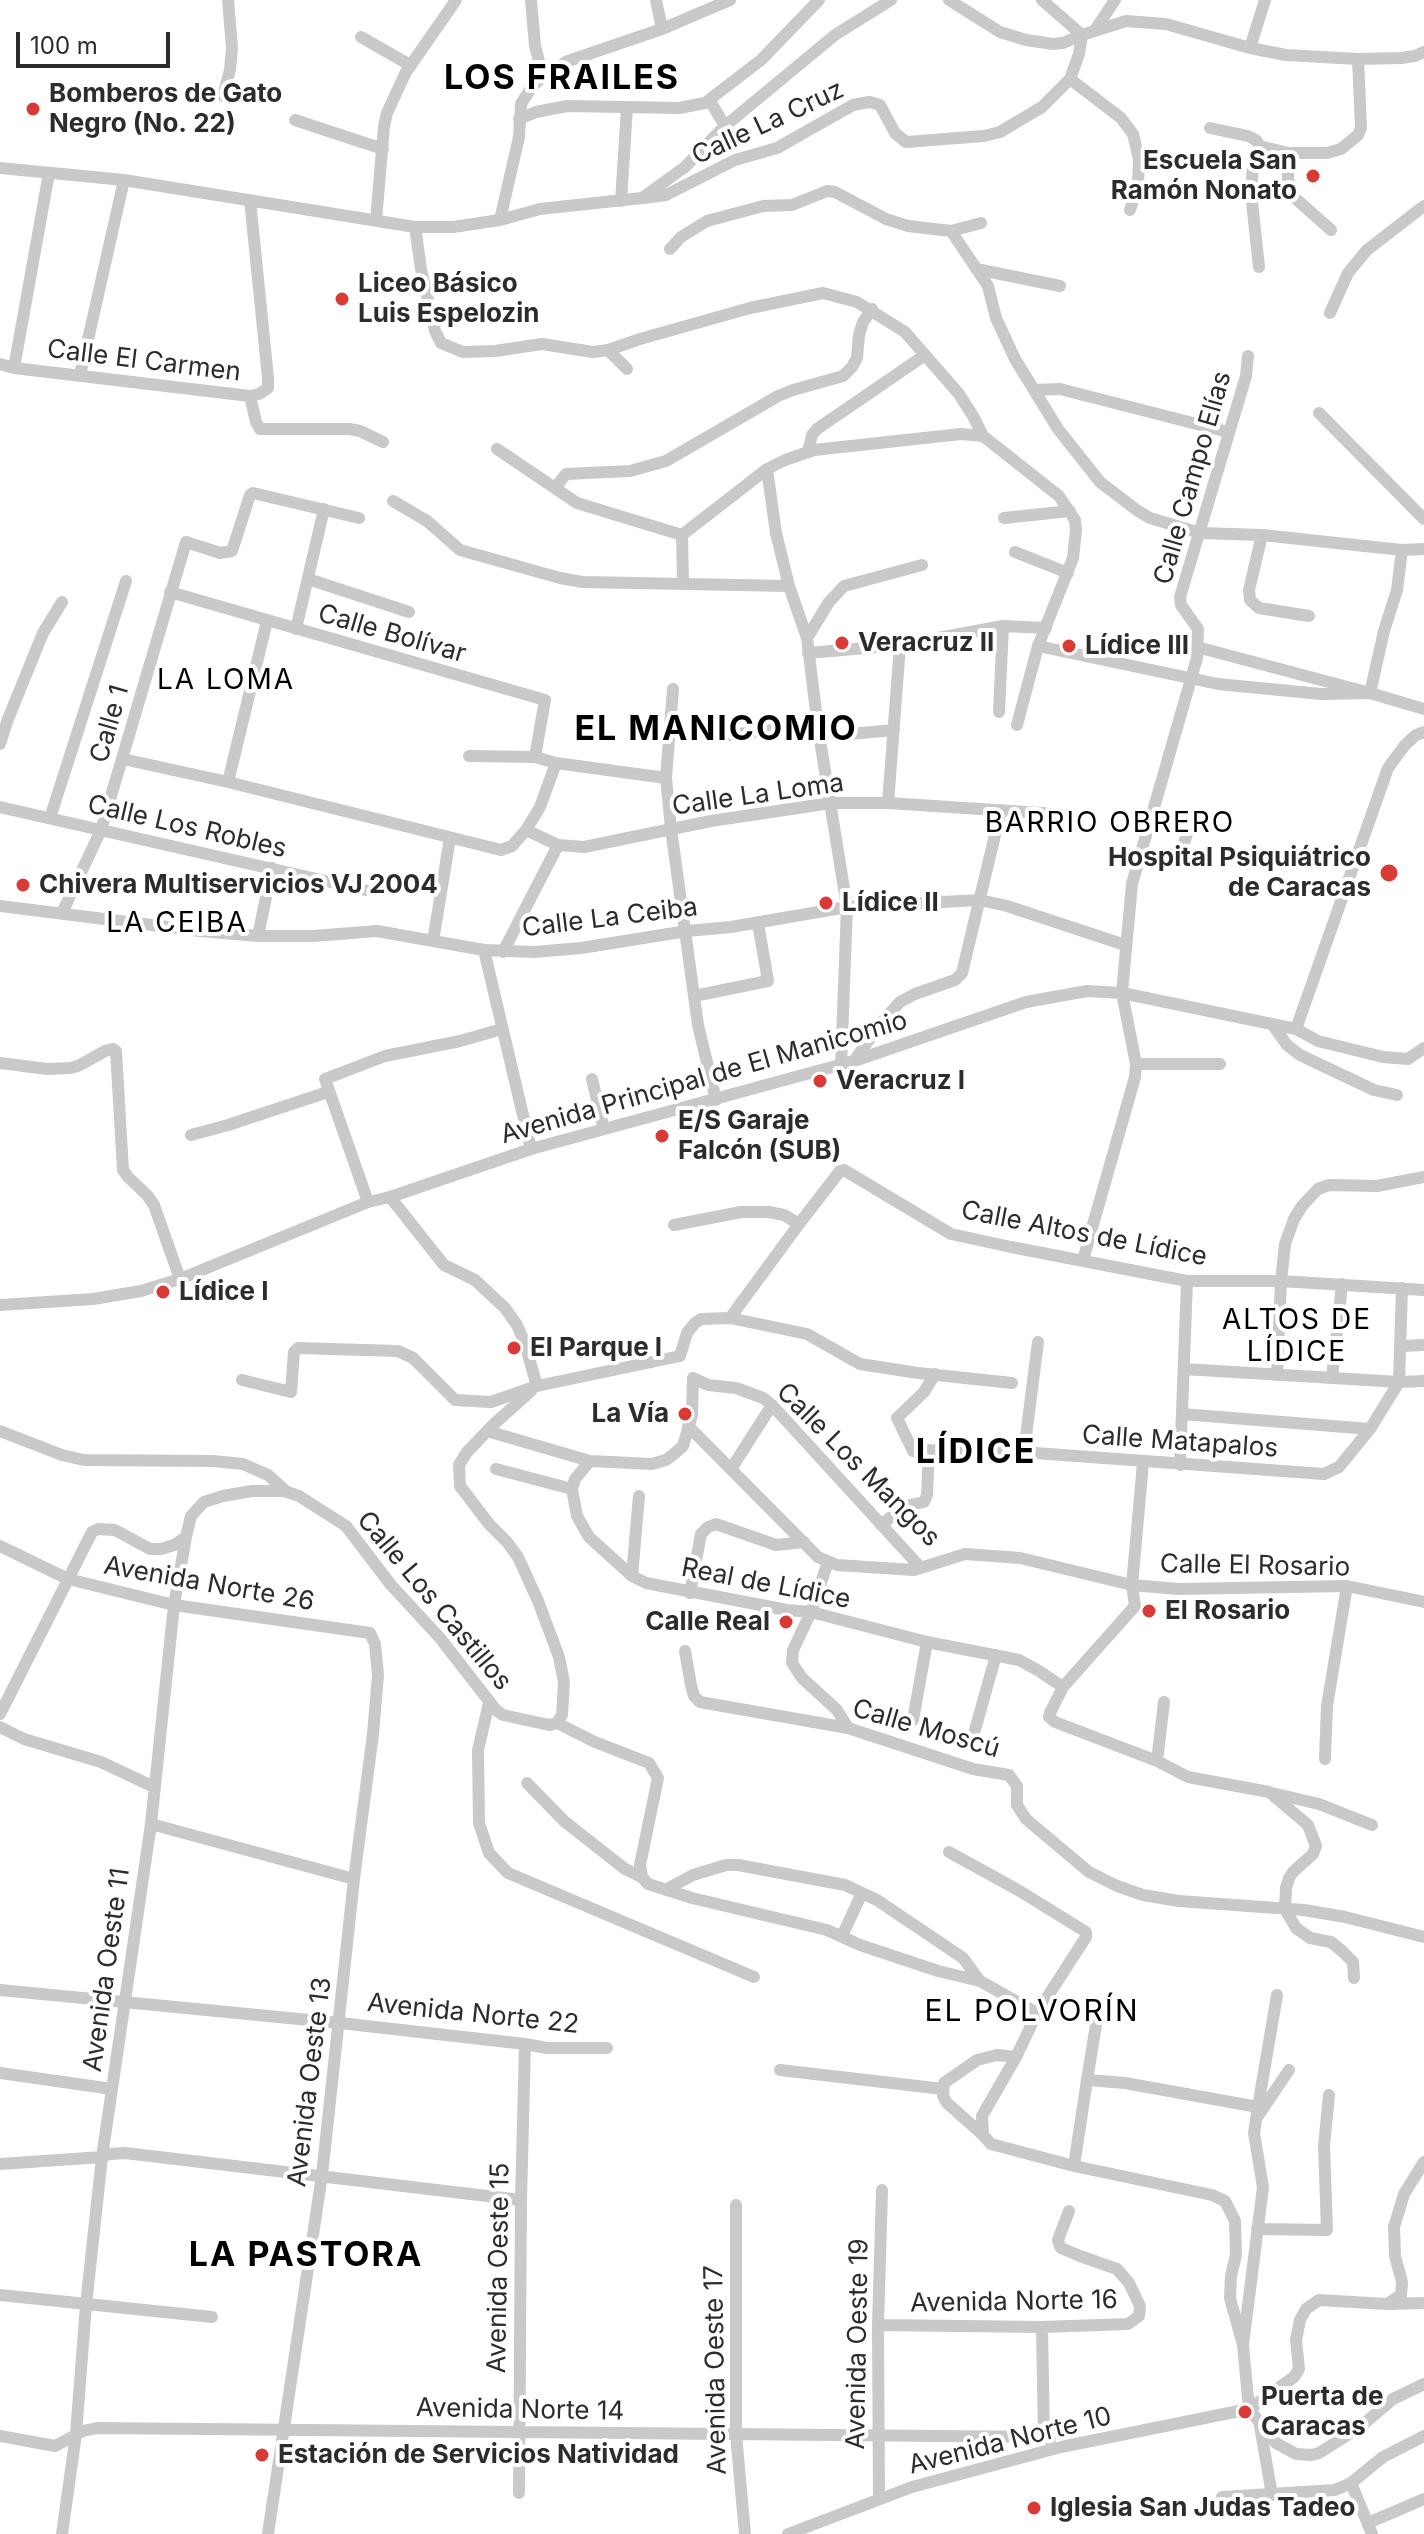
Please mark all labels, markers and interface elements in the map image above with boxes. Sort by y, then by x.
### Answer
scale bar [20,16,174,66]
text: 100 m [30,31,98,60]
district label: LOS FRAILES [444,59,680,99]
street label: Calle La Cruz [687,74,849,172]
place label: Bomberos de Gato Negro (No. 22) [49,78,282,140]
marker: Bomberos de Gato Negro (No. 22) [24,100,42,118]
place label: Escuela San Ramón Nonato [1111,145,1297,206]
marker: Escuela San Ramón Nonato [1304,167,1322,185]
place label: Liceo Básico Luis Espelozin [358,268,539,330]
marker: Liceo Básico Luis Espelozin [333,290,351,308]
street label: Calle El Carmen [45,334,243,388]
street label: Calle Campo Elías [1148,368,1238,588]
street label: Calle Bolívar [314,598,470,670]
place label: Veracruz II [858,627,994,659]
place label: Lídice III [1085,630,1189,662]
marker: Veracruz II [833,634,851,652]
marker: Lídice III [1060,637,1078,655]
district label: LA LOMA [157,664,295,698]
street label: Calle 1 [84,682,136,766]
district label: EL MANICOMIO [574,710,858,750]
street label: Calle La Loma [670,768,846,822]
street label: Calle Los Robles [85,789,289,865]
district label: BARRIO OBRERO [985,807,1235,841]
place label: Hospital Psiquiátrico de Caracas [1108,842,1371,904]
marker: Hospital Psiquiátrico de Caracas [1378,862,1400,884]
place label: Chivera Multiservicios VJ 2004 [39,869,438,901]
marker: Chivera Multiservicios VJ 2004 [14,876,32,894]
place label: Lídice II [842,887,939,919]
street label: Calle La Ceiba [521,892,699,944]
marker: Lídice II [817,894,835,912]
district label: LA CEIBA [106,907,248,941]
street label: Avenida Principal de El Manicomio [497,1005,911,1151]
place label: Veracruz I [836,1065,965,1097]
marker: Veracruz I [811,1072,829,1090]
place label: E/S Garaje Falcón (SUB) [678,1105,841,1166]
marker: E/S Garaje Falcón (SUB) [653,1127,671,1145]
street label: Calle Altos de Lídice [958,1195,1210,1273]
place label: Lídice I [179,1276,268,1308]
marker: Lídice I [154,1283,172,1301]
district label: ALTOS DE LÍDICE [1222,1304,1372,1370]
place label: El Parque I [530,1332,662,1364]
marker: El Parque I [505,1339,523,1357]
street label: Calle Los Mangos [770,1377,946,1553]
place label: La Vía [591,1398,669,1430]
marker: La Vía [676,1405,694,1423]
street label: Calle Matapalos [1081,1420,1279,1464]
district label: LÍDICE [916,1433,1036,1473]
street label: Calle Los Castillos [350,1505,518,1697]
street label: Calle El Rosario [1160,1549,1350,1583]
street label: Avenida Norte 26 [101,1550,317,1618]
street label: Real de Lídice [679,1552,853,1616]
place label: El Rosario [1165,1595,1290,1627]
marker: El Rosario [1140,1602,1158,1620]
place label: Calle Real [645,1606,770,1638]
marker: Calle Real [777,1613,795,1631]
street label: Calle Moscú [849,1693,1003,1765]
street label: Avenida Oeste 11 [77,1866,137,2074]
street label: Avenida Oeste 13 [282,1975,338,2189]
street label: Avenida Norte 22 [366,1987,580,2041]
district label: EL POLVORÍN [924,1994,1140,2030]
street label: Avenida Oeste 15 [482,2162,516,2374]
district label: LA PASTORA [189,2236,423,2276]
street label: Avenida Oeste 19 [841,2238,875,2450]
street label: Avenida Oeste 17 [699,2265,733,2475]
street label: Avenida Norte 16 [910,2285,1118,2319]
place label: Puerta de Caracas [1261,2381,1383,2442]
street label: Avenida Norte 14 [416,2393,624,2427]
street label: Avenida Norte 10 [905,2401,1115,2481]
marker: Puerta de Caracas [1236,2403,1254,2421]
place label: Estación de Servicios Natividad [278,2439,679,2471]
marker: Estación de Servicios Natividad [253,2446,271,2464]
place label: Iglesia San Judas Tadeo [1050,2492,1356,2524]
marker: Iglesia San Judas Tadeo [1025,2499,1043,2517]

